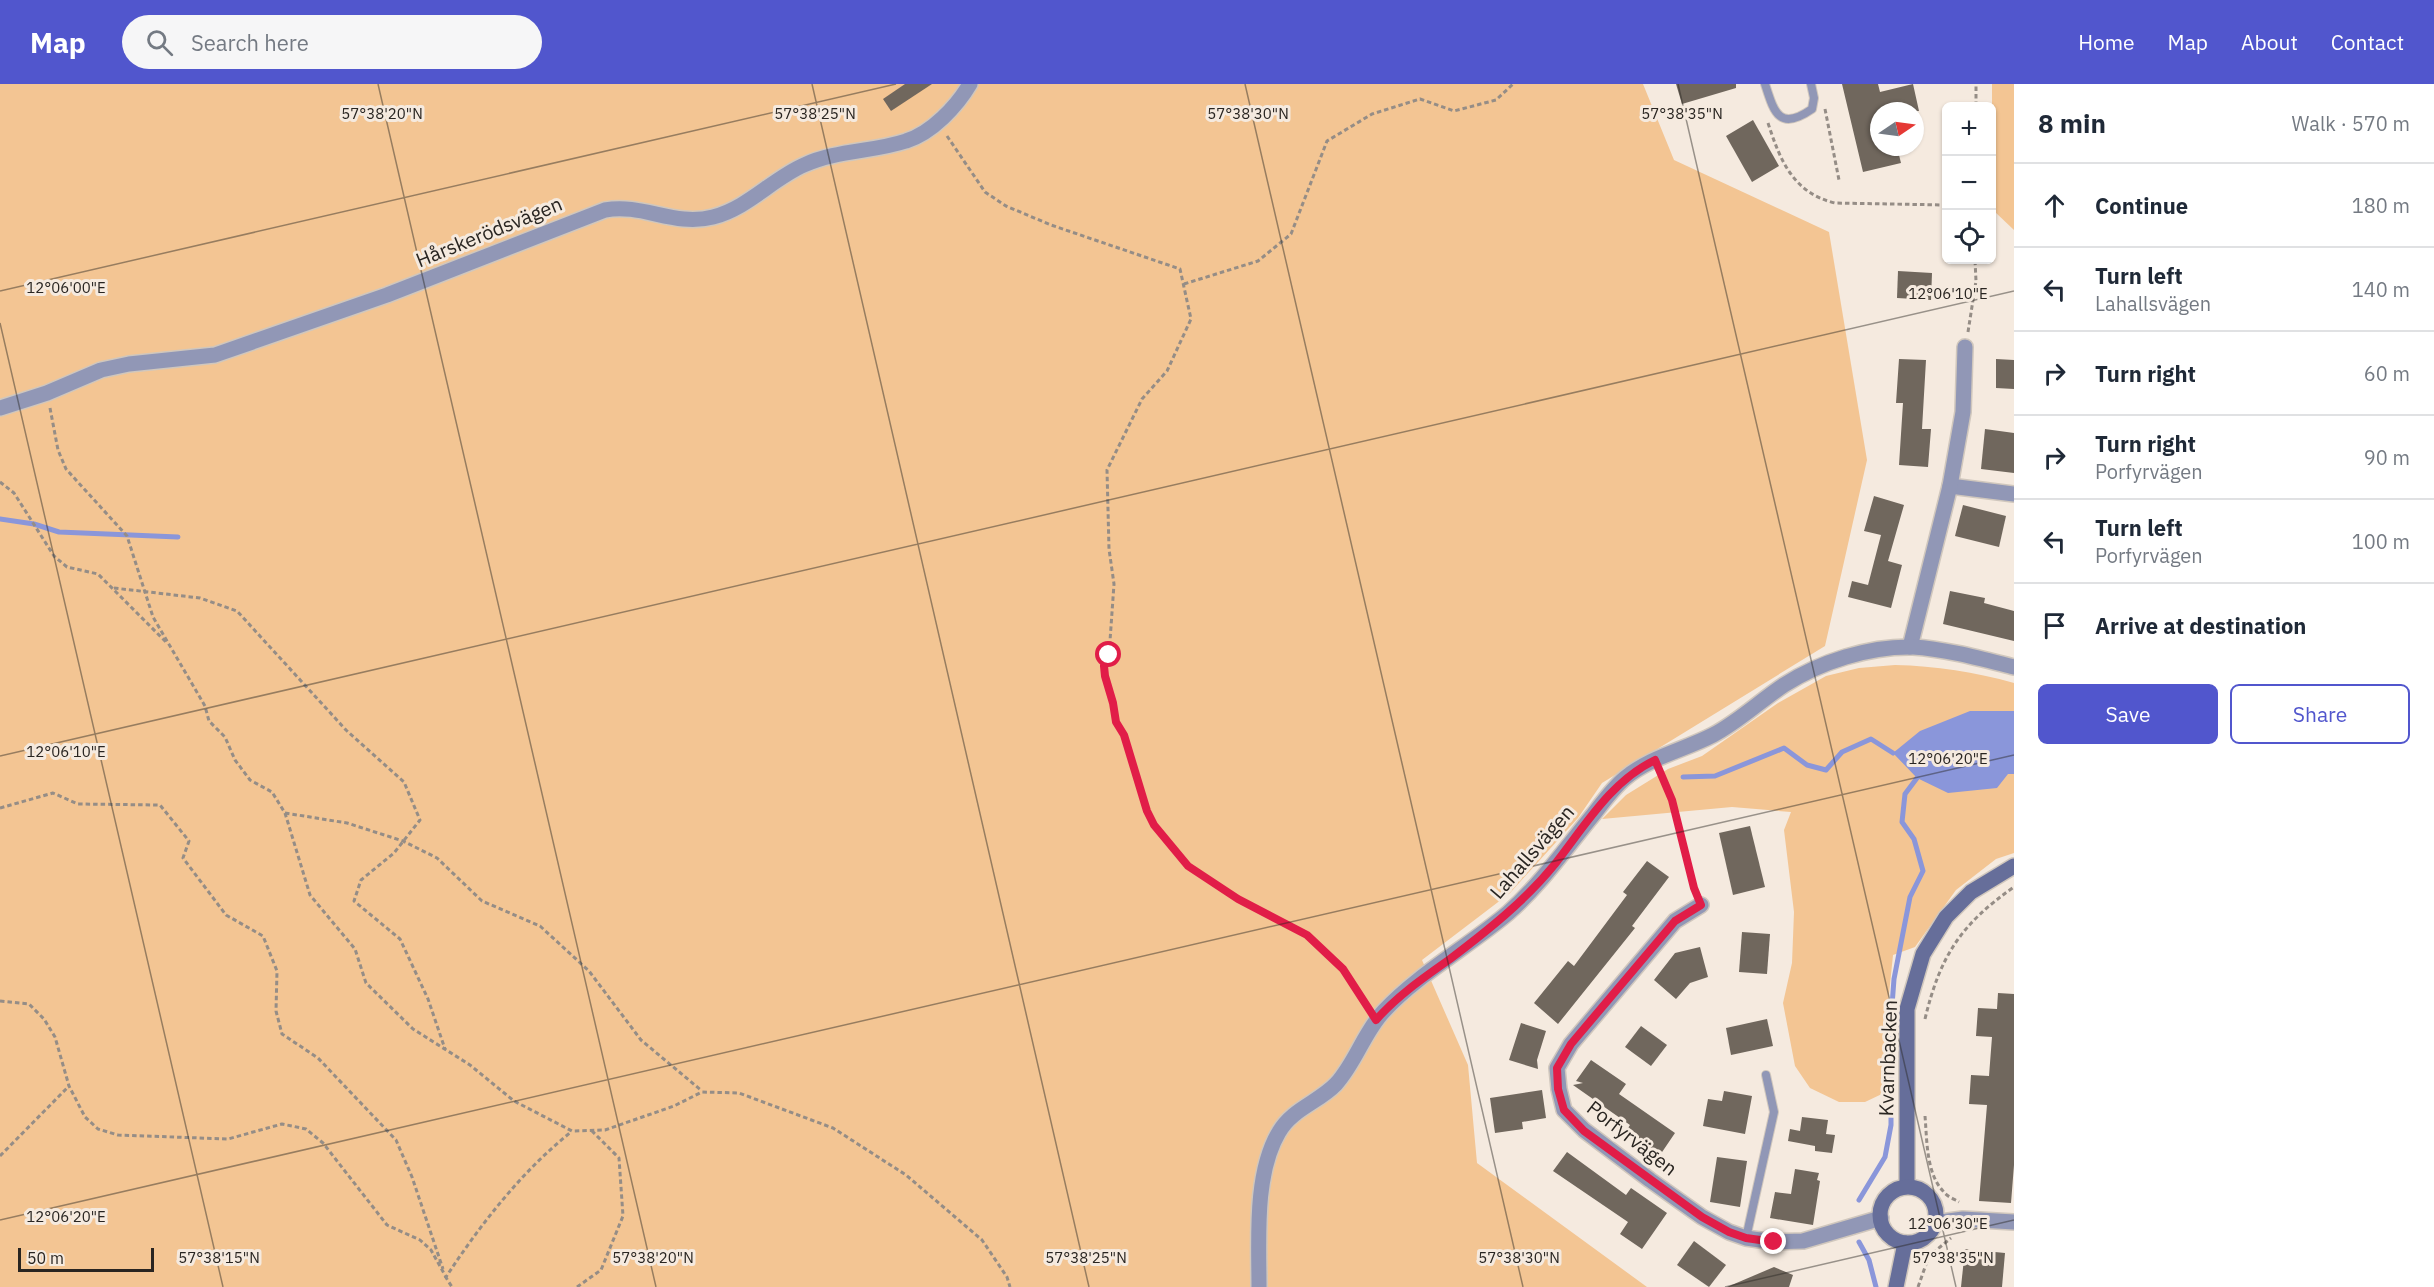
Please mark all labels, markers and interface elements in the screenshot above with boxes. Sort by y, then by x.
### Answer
search box [122,15,542,69]
text: Map [30,24,86,61]
icon: search [143,26,176,59]
text: Search here [191,28,309,57]
text: Home [2078,28,2135,56]
text: Map [2168,28,2208,56]
text: About [2241,28,2298,56]
text: Contact [2331,28,2404,56]
north arrow [1870,102,1924,156]
map controls [1942,102,1996,264]
button: + [1942,102,1996,156]
text: 57°38'20"N [341,104,423,123]
text: 57°38'25"N [774,104,856,123]
text: 57°38'30"N [1207,104,1289,123]
text: 57°38'35"N [1641,104,1723,123]
text: 8 min [2038,106,2106,140]
text: Walk · 570 m [2292,110,2410,137]
button: − [1942,156,1996,210]
icon: ahead [2038,189,2071,222]
street label: Hårskerödsvägen [412,190,566,273]
text: Continue [2095,191,2188,220]
text: 180 m [2352,192,2410,219]
button: locate [1942,210,1996,264]
text: Turn left [2095,261,2183,290]
icon: left [2038,273,2071,306]
text: 140 m [2352,276,2410,303]
text: 12°06'00"E [26,278,106,297]
text: 12°06'10"E [1908,284,1988,303]
text: Lahallsvägen [2095,290,2211,317]
icon: right [2038,357,2071,390]
text: Turn right [2095,359,2196,388]
text: 60 m [2364,360,2410,387]
text: Turn right [2095,429,2196,458]
icon: right [2038,441,2071,474]
text: 90 m [2364,444,2410,471]
text: Porfyrvägen [2095,458,2203,485]
text: Turn left [2095,513,2183,542]
icon: left [2038,525,2071,558]
text: 100 m [2352,528,2410,555]
text: Porfyrvägen [2095,542,2203,569]
icon: arrive [2038,609,2071,642]
text: Arrive at destination [2095,611,2306,640]
route start [1095,641,1121,667]
button: Save [2038,684,2218,744]
button: Share [2230,684,2410,744]
text: 12°06'10"E [26,742,106,761]
text: 12°06'20"E [1908,749,1988,768]
street label: Lahallsvägen [1483,799,1580,904]
street label: Kvarnbacken [1872,999,1903,1117]
street label: Porfyrvägen [1582,1094,1683,1181]
text: 12°06'20"E [26,1207,106,1226]
text: 12°06'30"E [1908,1214,1988,1233]
route end [1760,1228,1786,1254]
scale bar [18,1245,154,1272]
text: 50 m [27,1248,64,1268]
text: 57°38'15"N [178,1248,260,1267]
text: 57°38'20"N [612,1248,694,1267]
text: 57°38'25"N [1045,1248,1127,1267]
text: 57°38'30"N [1478,1248,1560,1267]
text: 57°38'35"N [1912,1248,1994,1267]

